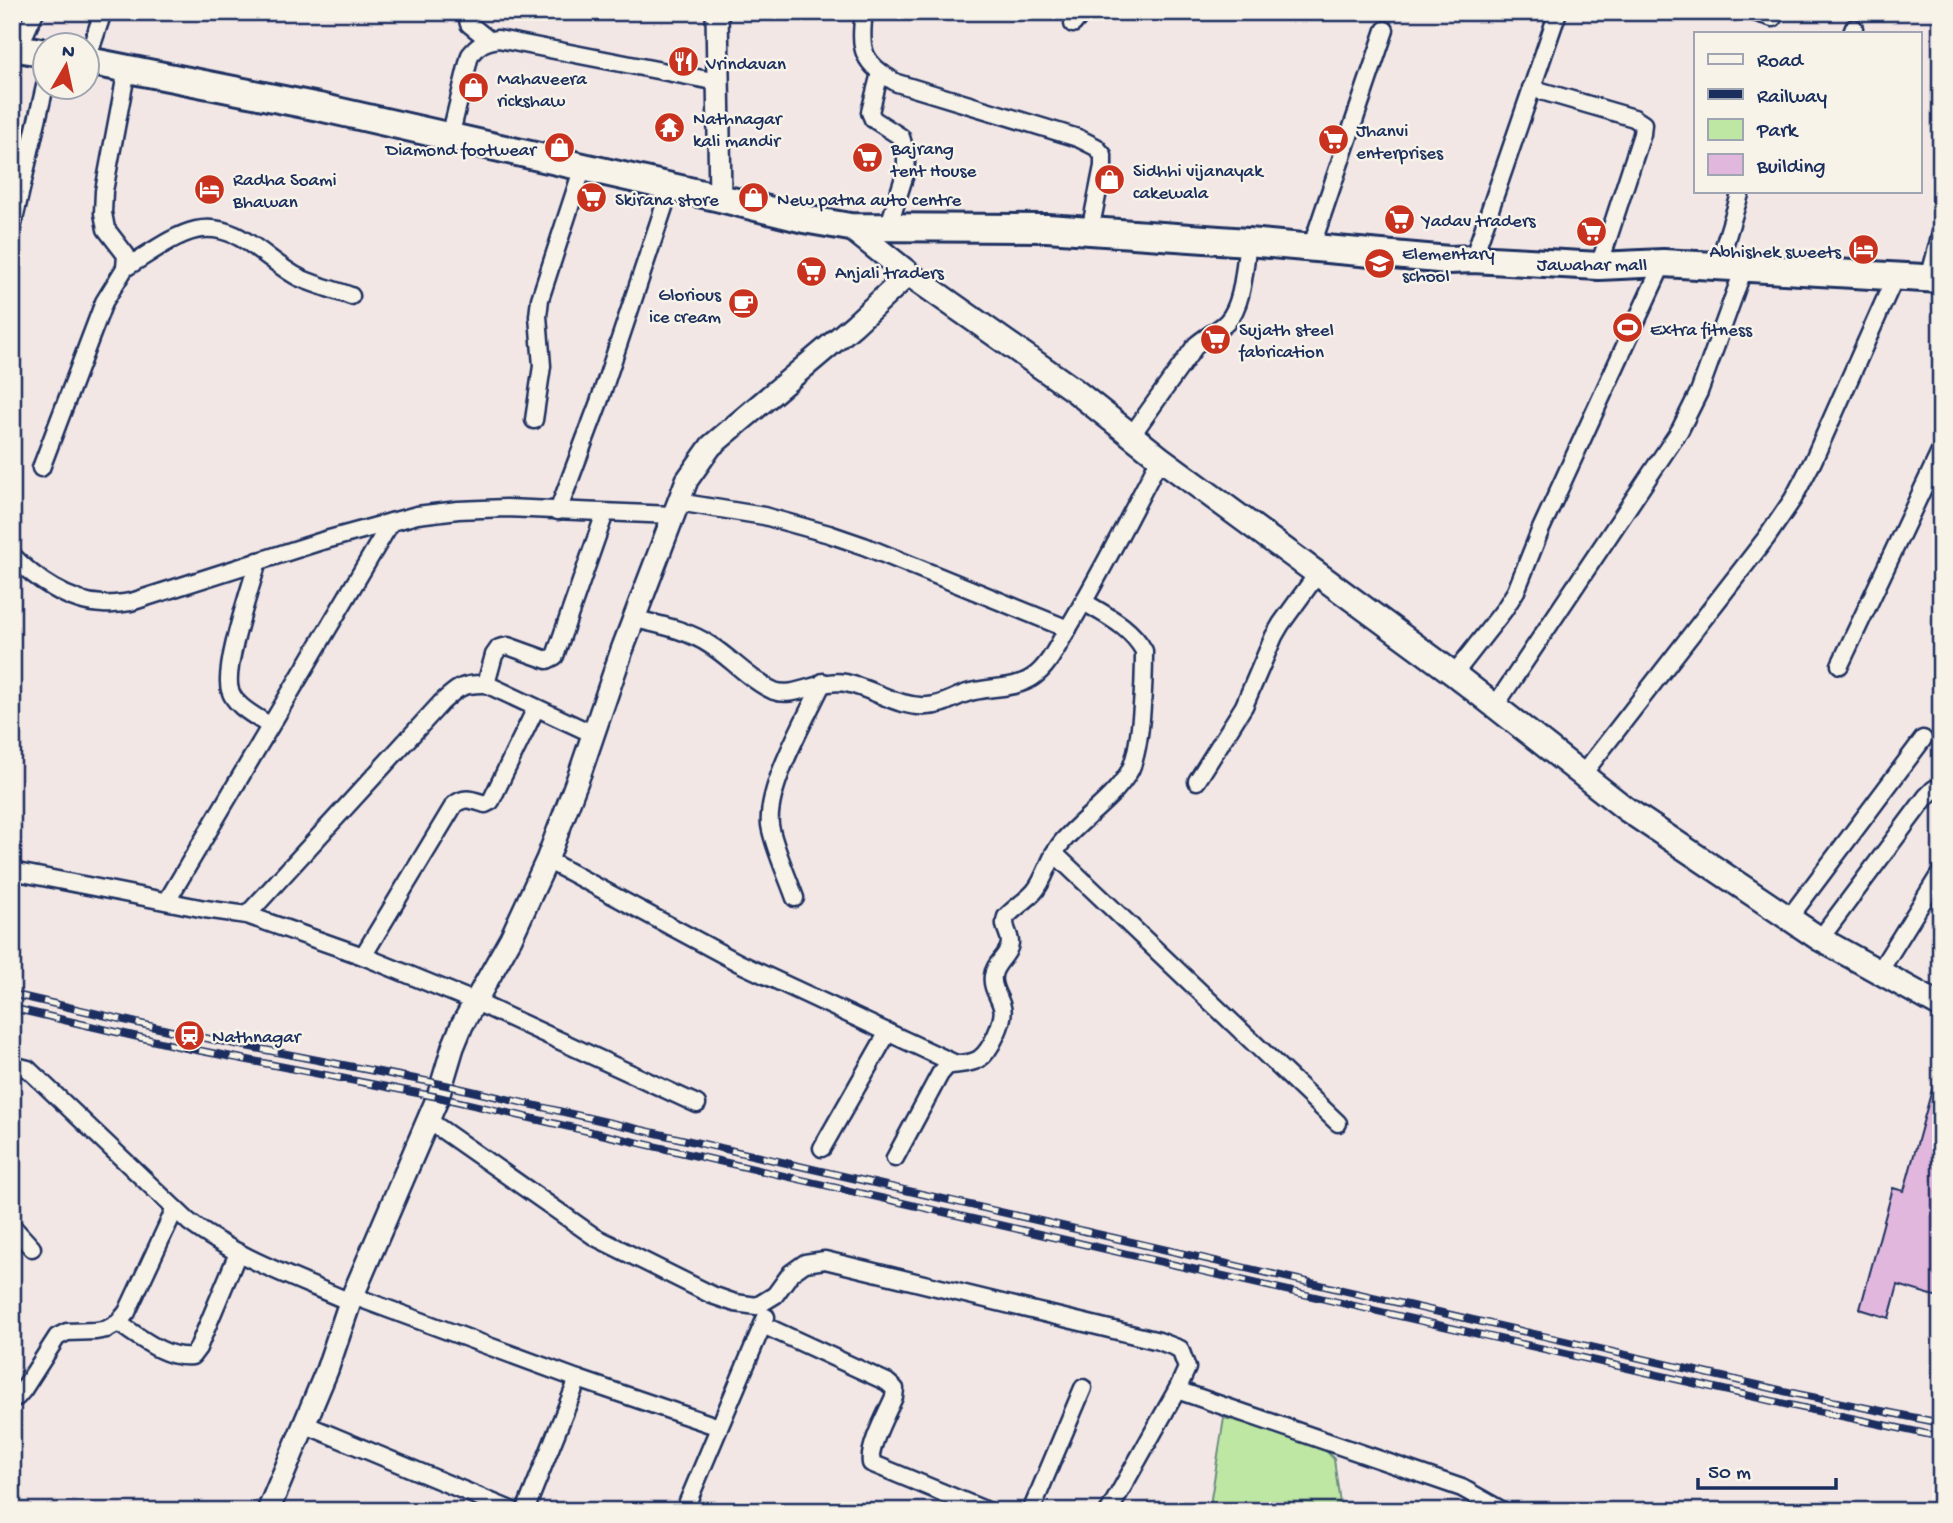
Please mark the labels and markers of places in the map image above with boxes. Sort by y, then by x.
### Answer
restaurant icon: Vrindavan [666,45,700,79]
place label: Vrindavan [705,54,786,77]
place label: Mahaveera rickshaw [497,69,588,114]
shop icon: Mahaveera rickshaw [457,71,491,105]
place label: Nathnagar kali mandir [693,109,784,154]
temple icon: Nathnagar kali mandir [653,111,687,145]
place label: Jhanvi enterprises [1356,121,1444,166]
supermarket icon: Jhanvi enterprises [1316,123,1350,157]
shop icon: Diamond footwear [542,131,576,165]
place label: Bajrang tent House [889,139,976,184]
place label: Diamond footwear [384,140,538,163]
supermarket icon: Bajrang tent House [851,141,885,175]
place label: Sidhhi vijanayak cakewala [1133,161,1264,206]
shop icon: Sidhhi vijanayak cakewala [1093,163,1127,197]
place label: Radha Soami Bhawan [232,170,337,215]
hotel icon: Radha Soami Bhawan [193,172,227,206]
supermarket icon: Skirana store [575,181,609,215]
shop icon: New patna auto centre [737,181,771,215]
place label: Skirana store [615,190,719,213]
place label: New patna auto centre [777,190,962,213]
supermarket icon: Yadav traders [1382,202,1416,236]
place label: Yadav traders [1420,211,1537,234]
supermarket icon: Jawahar mall [1575,215,1609,249]
hotel icon: Abhishek sweets [1847,233,1881,267]
place label: Abhishek sweets [1709,242,1842,265]
place label: Elementary school [1402,244,1495,289]
school or university icon: Elementary school [1362,246,1396,280]
supermarket icon: Anjali traders [795,254,829,288]
place label: Jawahar mall [1537,255,1647,278]
place label: Anjali traders [835,263,945,286]
place label: Glorious ice cream [649,285,722,330]
cafe icon: Glorious ice cream [727,287,761,321]
sports icon: Extra fitness [1610,311,1644,345]
place label: Sujath steel fabrication [1238,320,1334,365]
place label: Extra fitness [1650,320,1753,343]
supermarket icon: Sujath steel fabrication [1199,322,1233,356]
station icon: Nathnagar [172,1018,206,1052]
place label: Nathnagar [212,1027,303,1050]

